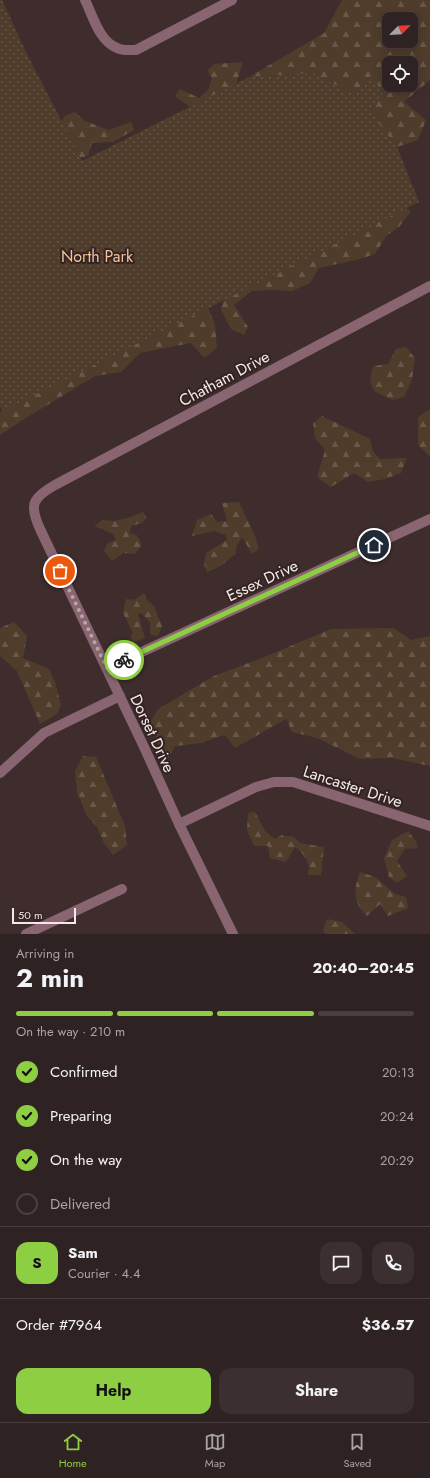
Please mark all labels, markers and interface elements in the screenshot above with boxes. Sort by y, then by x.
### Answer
north arrow [382,12,418,48]
map controls [382,12,418,92]
button: locate [382,56,418,92]
park label: North Park [61,245,134,268]
street label: Chatham Drive [175,345,274,412]
pin [357,528,391,562]
icon: home [363,534,385,556]
pin [43,554,77,588]
street label: Essex Drive [223,554,302,607]
icon: bag [49,560,71,582]
courier [104,640,144,680]
icon: bike [113,649,135,671]
street label: Dorset Drive [124,690,181,776]
street label: Lancaster Drive [300,760,405,813]
scale bar [12,906,76,925]
text: 50 m [18,907,43,923]
text: Arriving in [16,944,74,963]
text: 20:40–20:45 [312,957,414,979]
text: 2 min [16,959,84,997]
text: On the way · 210 m [16,1022,125,1041]
icon: check [16,1061,38,1083]
text: Confirmed [50,1061,118,1083]
text: 20:13 [382,1063,414,1082]
icon: check [16,1105,38,1127]
text: Preparing [50,1105,112,1127]
text: 20:24 [380,1107,414,1126]
icon: check [16,1149,38,1171]
text: On the way [50,1149,122,1171]
text: 20:29 [380,1151,414,1170]
text: Delivered [50,1193,111,1215]
text: Sam [68,1242,98,1264]
button: chat [320,1242,362,1284]
button: phone [372,1242,414,1284]
text: S [32,1252,42,1274]
text: Courier · 4.4 [68,1264,141,1283]
text: Order #7964 [16,1314,102,1336]
text: $36.57 [362,1314,414,1336]
button: Help [16,1368,211,1414]
button: Share [219,1368,414,1414]
tab: Home [59,1431,87,1471]
tab: Map [204,1431,226,1471]
tab: Saved [343,1431,371,1471]

